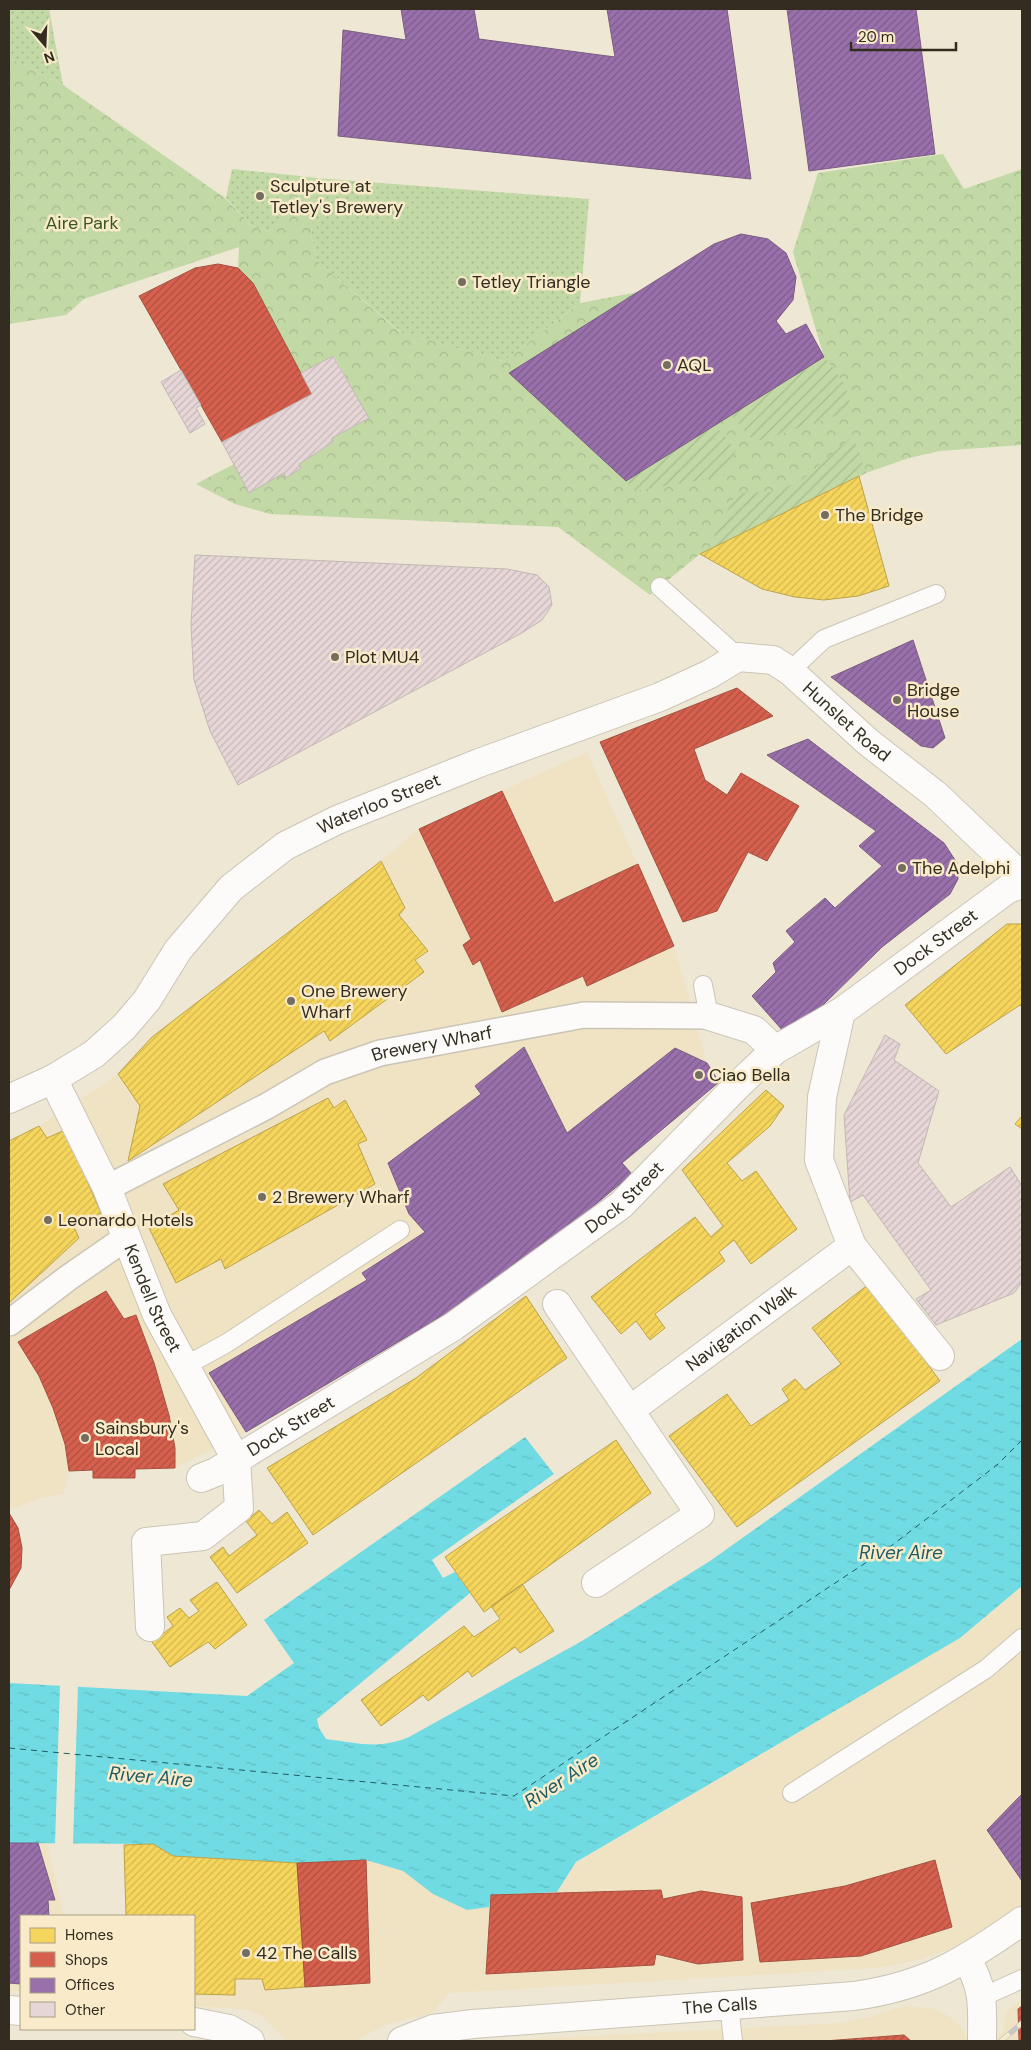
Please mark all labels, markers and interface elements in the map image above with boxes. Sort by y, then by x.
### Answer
north arrow [20,20,70,70]
scale bar [851,20,956,52]
text: 20 m [858,27,894,47]
text: N [41,47,57,67]
place label: Sculpture at Tetley's Brewery [270,174,403,219]
marker: Sculpture at Tetley's Brewery [254,190,266,202]
park label: Aire Park [45,211,119,235]
place label: Tetley Triangle [472,270,591,294]
marker: Tetley Triangle [456,276,468,288]
place label: AQL [677,353,712,377]
marker: AQL [661,359,673,371]
place label: The Bridge [835,503,924,527]
marker: The Bridge [819,509,831,521]
place label: Plot MU4 [345,645,420,669]
marker: Plot MU4 [329,651,341,663]
street label: Hunslet Road [798,676,895,767]
place label: Bridge House [907,678,960,723]
marker: Bridge House [891,694,903,706]
street label: Waterloo Street [313,768,444,840]
place label: The Adelphi [912,856,1010,880]
marker: The Adelphi [896,862,908,874]
street label: Dock Street [889,903,982,981]
place label: One Brewery Wharf [301,979,408,1024]
marker: One Brewery Wharf [285,995,297,1007]
street label: Brewery Wharf [368,1020,494,1067]
place label: Ciao Bella [709,1063,790,1087]
marker: Ciao Bella [693,1069,705,1081]
street label: Dock Street [580,1156,669,1239]
place label: 2 Brewery Wharf [272,1185,410,1209]
marker: 2 Brewery Wharf [256,1191,268,1203]
place label: Leonardo Hotels [58,1208,194,1232]
marker: Leonardo Hotels [42,1214,54,1226]
street label: Kendell Street [118,1241,187,1357]
street label: Navigation Walk [681,1279,801,1377]
street label: Dock Street [243,1390,339,1462]
place label: Sainsbury's Local [95,1416,189,1461]
marker: Sainsbury's Local [79,1432,91,1444]
water label: River Aire [859,1540,943,1565]
water label: River Aire [519,1747,603,1814]
water label: River Aire [108,1760,194,1793]
legend [20,1915,195,2030]
text: Homes [65,1925,114,1945]
place label: 42 The Calls [256,1941,357,1965]
marker: 42 The Calls [240,1947,252,1959]
text: Shops [65,1950,108,1970]
text: Offices [65,1975,115,1995]
street label: The Calls [681,1991,758,2021]
text: Other [65,2000,106,2020]

